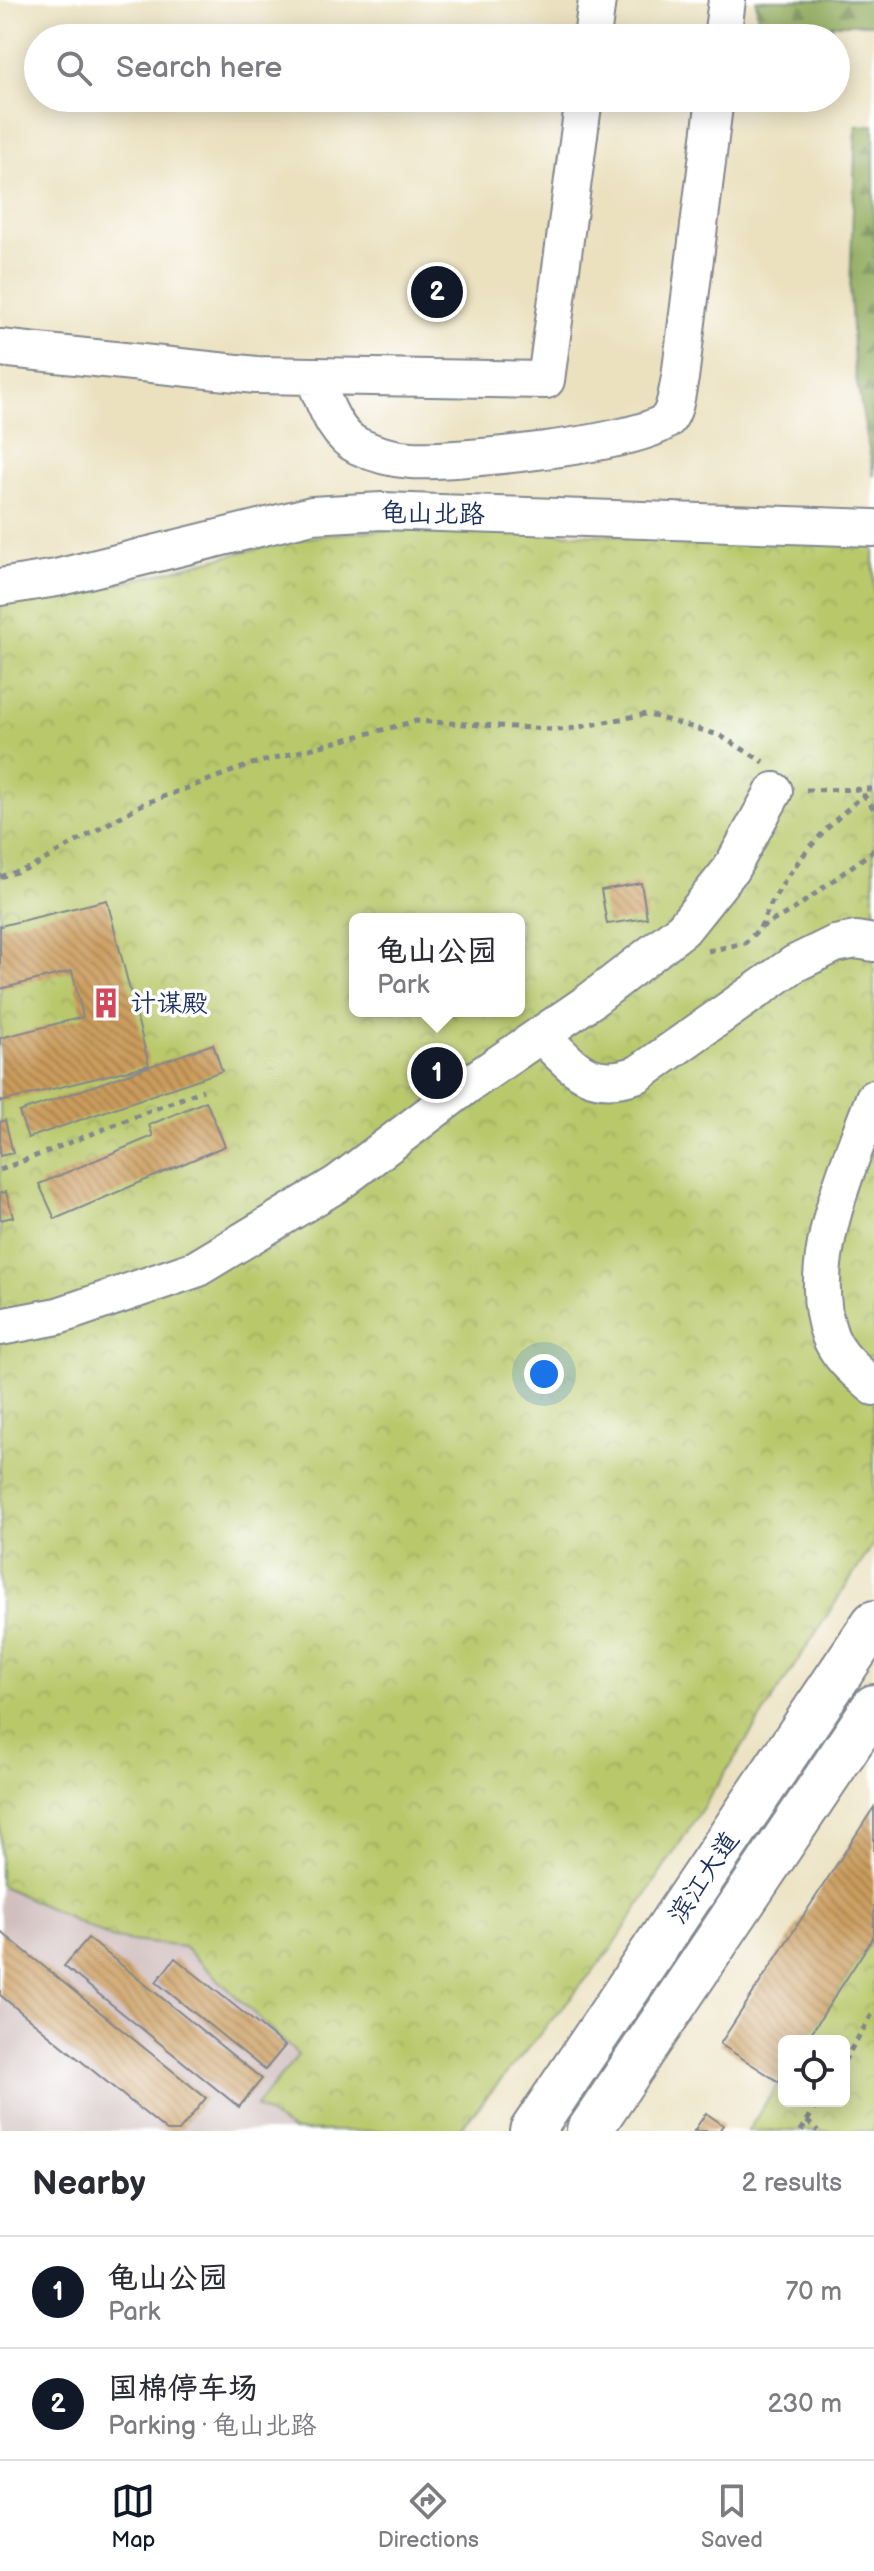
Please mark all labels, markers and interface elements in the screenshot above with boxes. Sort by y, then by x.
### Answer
search box [24,24,850,112]
icon: search [52,46,96,90]
text: Search here [116,50,282,86]
pin: 2 [411,262,463,322]
street label: 龟山北路 [381,498,485,531]
popup [349,913,525,1017]
text: 龟山公园 [377,934,497,970]
text: Park [377,970,429,1001]
building icon: 计谋殿 [89,986,123,1020]
place label: 计谋殿 [130,989,208,1020]
pin: 1 [411,1043,463,1103]
your location [524,1354,564,1394]
street label: 滨江大道 [662,1826,746,1930]
map controls [778,2035,850,2107]
button: locate [778,2035,850,2107]
text: Nearby [32,2163,146,2204]
text: 2 results [742,2168,842,2199]
text: 龟山公园 [108,2261,228,2297]
text: 1 [53,2277,63,2308]
text: 70 m [785,2277,842,2308]
text: Park [108,2297,160,2328]
text: 国棉停车场 [108,2371,258,2407]
text: 2 [50,2389,66,2420]
text: 230 m [767,2389,842,2420]
text: Parking · 龟山北路 [108,2411,317,2442]
tab: Map [111,2479,155,2554]
tab: Directions [378,2479,479,2554]
tab: Saved [701,2479,763,2554]

